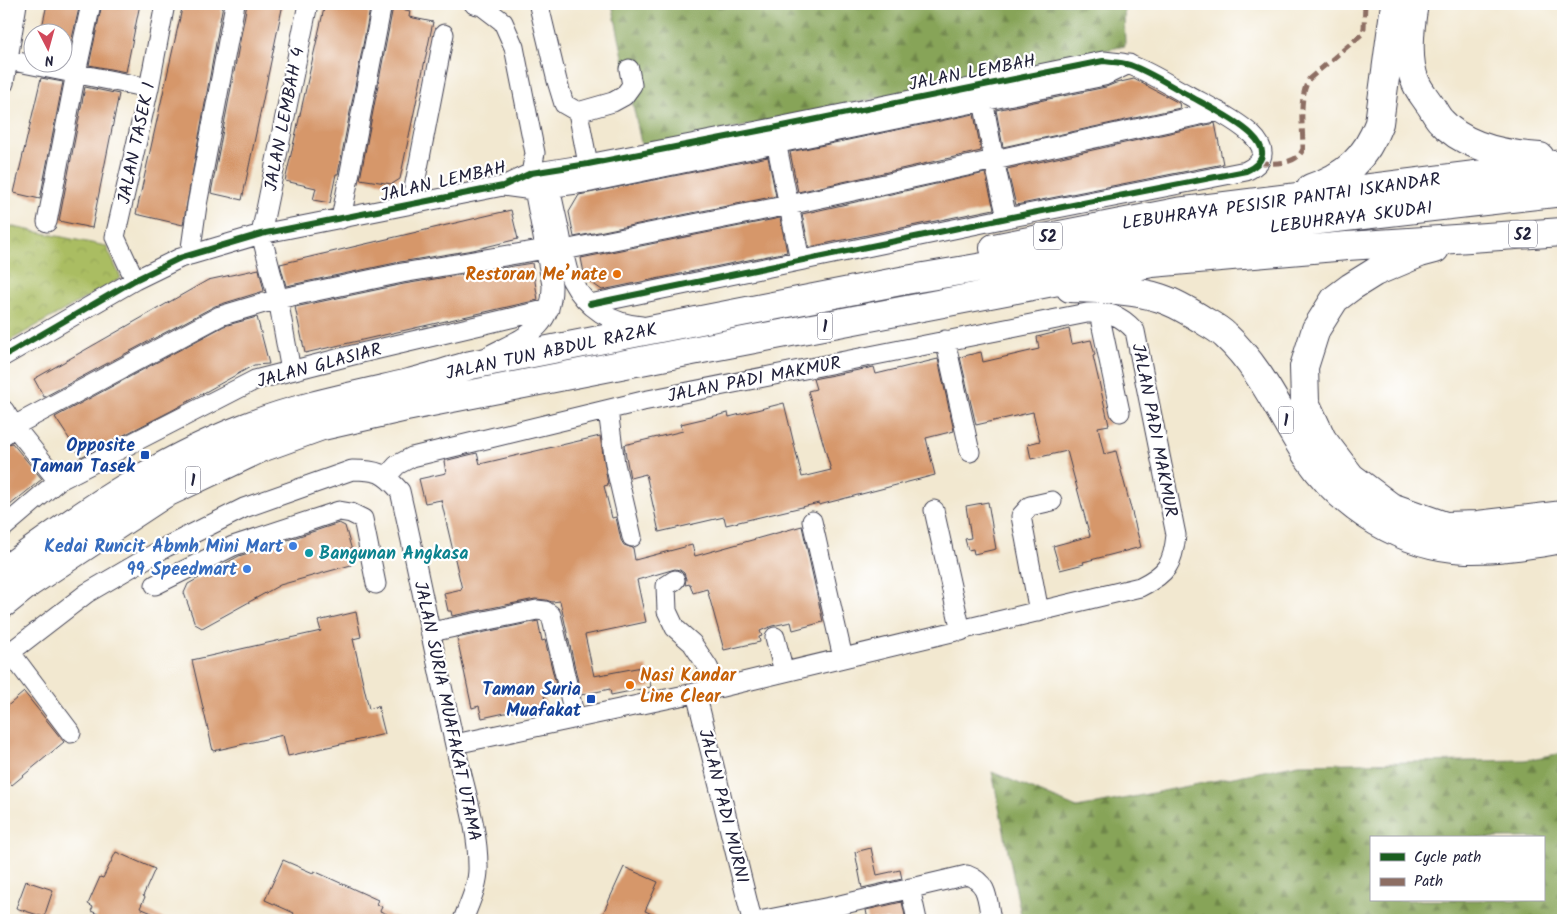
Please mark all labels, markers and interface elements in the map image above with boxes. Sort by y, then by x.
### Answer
north arrow [22,22,72,72]
street label: JALAN LEMBAH 4 [257,45,314,194]
street label: JALAN LEMBAH [906,47,1038,100]
text: N [44,49,55,71]
street label: JALAN TASEK 1 [110,80,165,207]
street label: JALAN LEMBAH [377,154,509,211]
street label: LEBUHRAYA PESISIR PANTAI ISKANDAR [1120,166,1442,239]
street label: LEBUHRAYA SKUDAI [1268,194,1434,243]
road number: 52 [1509,220,1537,248]
road number: 52 [1034,222,1062,250]
place label: Restoran Me’nate [465,261,607,290]
marker: Restoran Me’nate [611,268,623,280]
road number: 1 [818,312,832,340]
street label: JALAN TUN ABDUL RAZAK [443,316,660,389]
street label: JALAN GLASIAR [254,336,385,397]
street label: JALAN PADI MAKMUR [1123,341,1185,519]
street label: JALAN PADI MAKMUR [665,349,843,411]
road number: 1 [1278,406,1294,434]
place label: Opposite Taman Tasek [30,432,136,482]
marker: Opposite Taman Tasek [139,449,151,461]
road number: 1 [186,466,200,494]
place label: Kedai Runcit Abmh Mini Mart [44,533,284,562]
marker: Kedai Runcit Abmh Mini Mart [287,540,299,552]
place label: Bangunan Angkasa [319,540,468,569]
marker: Bangunan Angkasa [303,547,315,559]
place label: 99 Speedmart [126,556,238,585]
marker: 99 Speedmart [241,563,253,575]
street label: JALAN SURIA MUAFAKAT UTAMA [405,579,488,844]
place label: Nasi Kandar Line Clear [640,662,737,712]
place label: Taman Suria Muafakat [482,676,582,726]
marker: Nasi Kandar Line Clear [624,679,636,691]
marker: Taman Suria Muafakat [585,693,597,705]
street label: JALAN PADI MURNI [689,726,756,886]
legend [1370,836,1544,902]
text: Cycle path [1414,846,1481,870]
text: Path [1414,870,1443,894]

